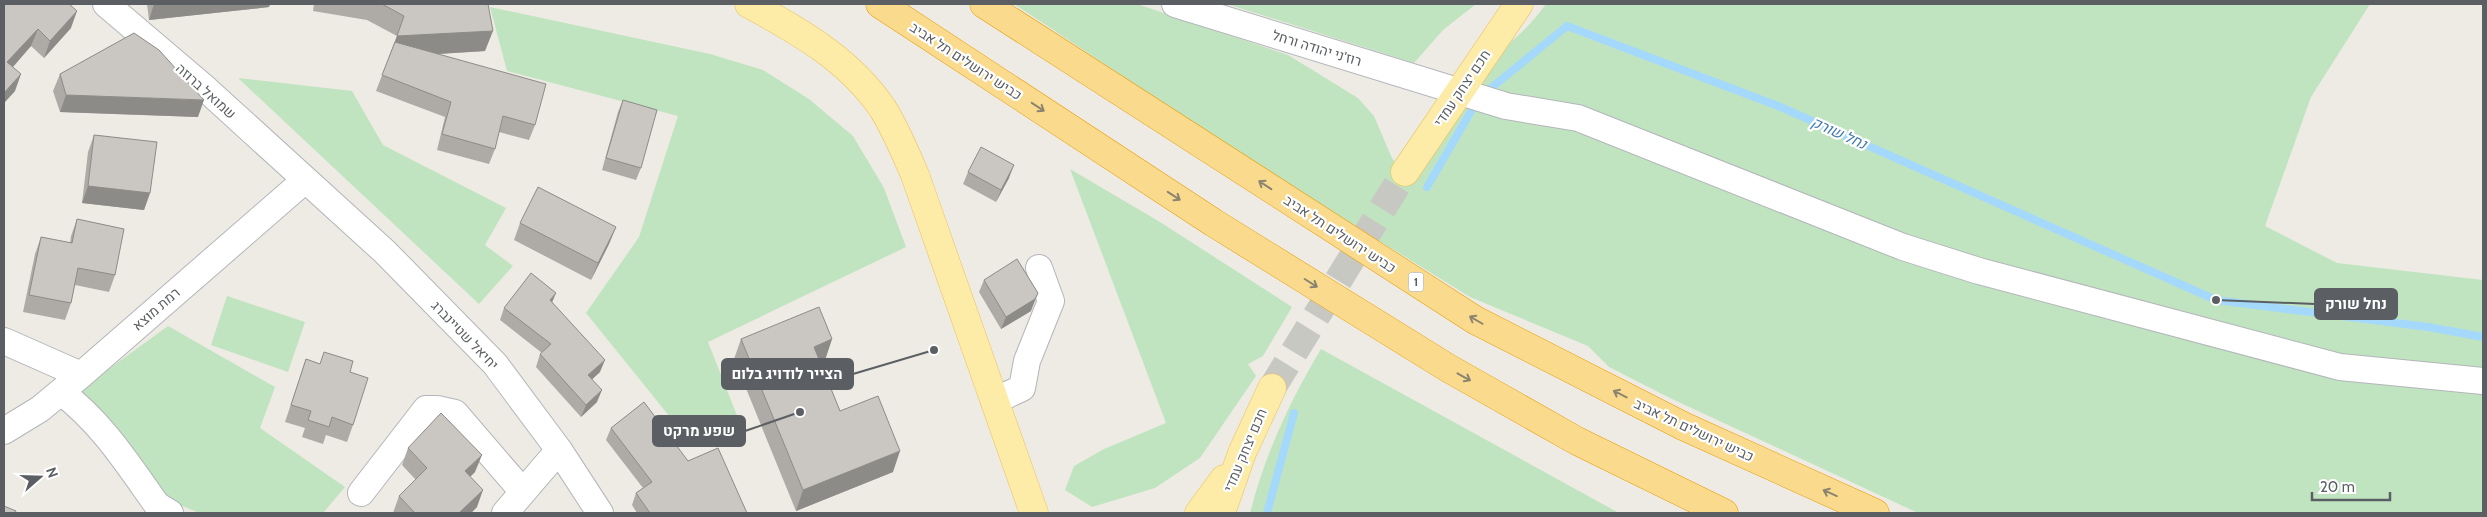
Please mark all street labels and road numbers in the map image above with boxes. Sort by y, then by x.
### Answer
street label: כביש ירושלים תל אביב [906,18,1026,104]
street label: רוז'ני יהודה ורחל [1270,26,1364,70]
street label: חכם יצחק עמדי [1430,46,1494,130]
street label: שמואל ברוזה [172,59,240,123]
street label: כביש ירושלים תל אביב [1280,191,1400,277]
road number: 1 [1408,272,1424,292]
street label: רמת מוצא [128,283,184,335]
street label: יחיאל שטיינברג [428,297,502,373]
street label: כביש ירושלים תל אביב [1631,394,1757,466]
street label: חכם יצחק עמדי [1219,406,1271,494]

